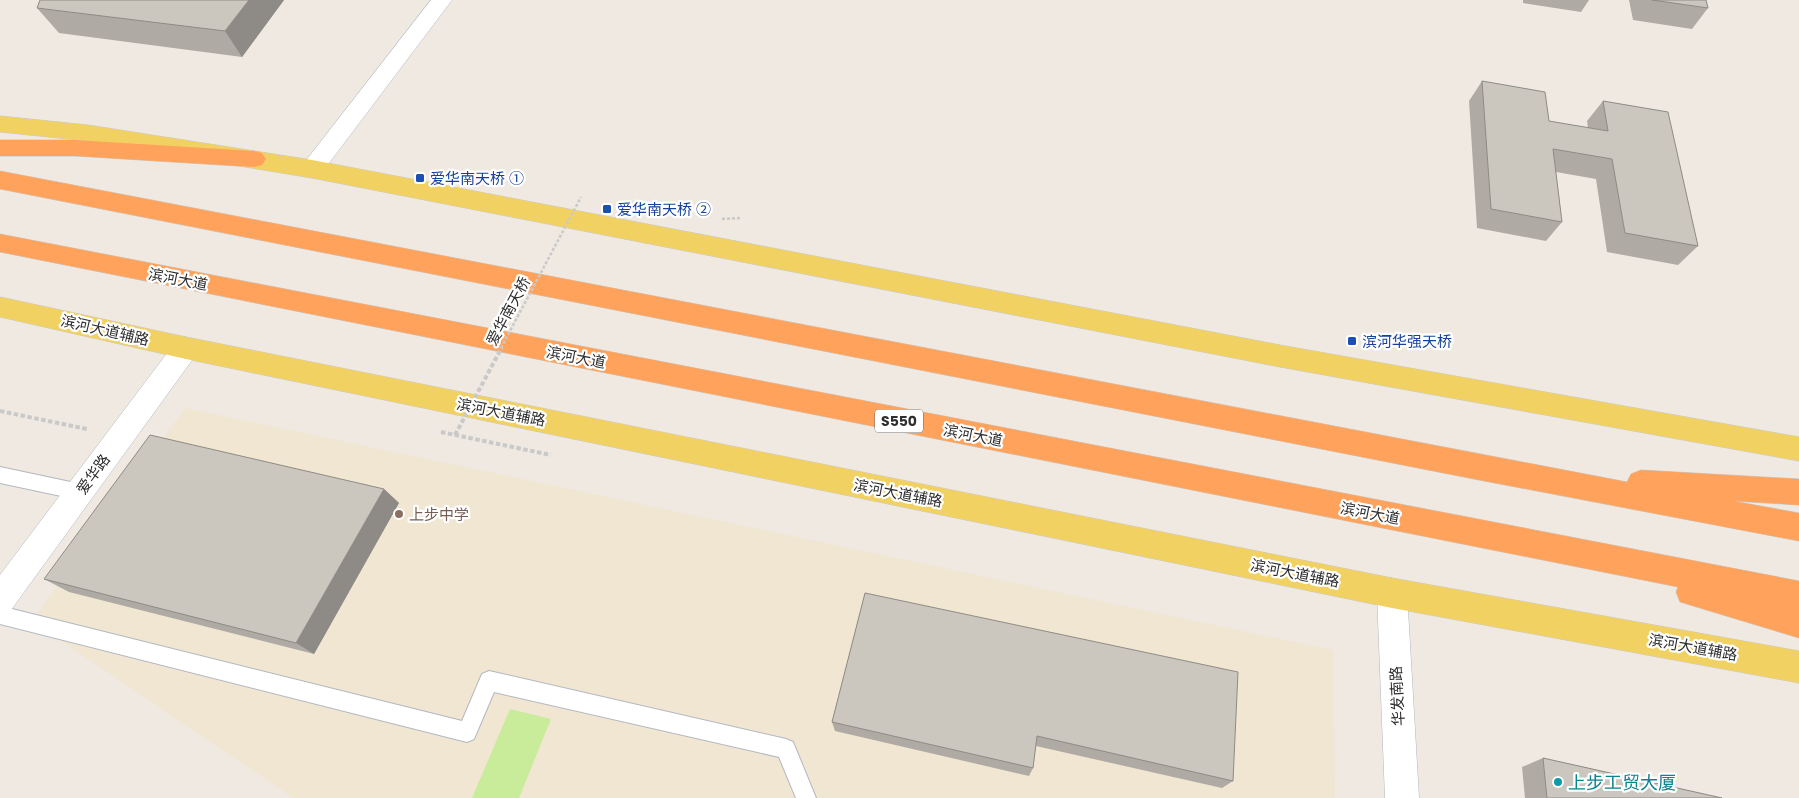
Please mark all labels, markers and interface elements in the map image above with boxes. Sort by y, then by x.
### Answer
place label: 爱华南天桥 ① [430,168,524,189]
marker: 爱华南天桥 ① [414,172,426,184]
place label: 爱华南天桥 ② [617,199,711,220]
marker: 爱华南天桥 ② [601,203,613,215]
street label: 滨河大道 [147,263,209,295]
street label: 爱华南天桥 [481,273,535,349]
street label: 滨河大道辅路 [59,310,151,350]
place label: 滨河华强天桥 [1362,331,1452,352]
marker: 滨河华强天桥 [1346,335,1358,347]
street label: 滨河大道 [545,341,607,373]
street label: 滨河大道辅路 [455,393,547,431]
road number: S550 [875,410,923,432]
street label: 滨河大道 [942,419,1004,451]
street label: 爱华路 [71,450,115,498]
street label: 滨河大道辅路 [852,474,944,512]
street label: 滨河大道 [1339,497,1401,529]
place label: 上步中学 [409,504,469,525]
marker: 上步中学 [393,508,405,520]
street label: 滨河大道辅路 [1249,554,1341,592]
street label: 滨河大道辅路 [1647,629,1739,665]
street label: 华发南路 [1385,665,1409,727]
place label: 上步工贸大厦 [1568,770,1676,795]
marker: 上步工贸大厦 [1552,776,1564,788]

